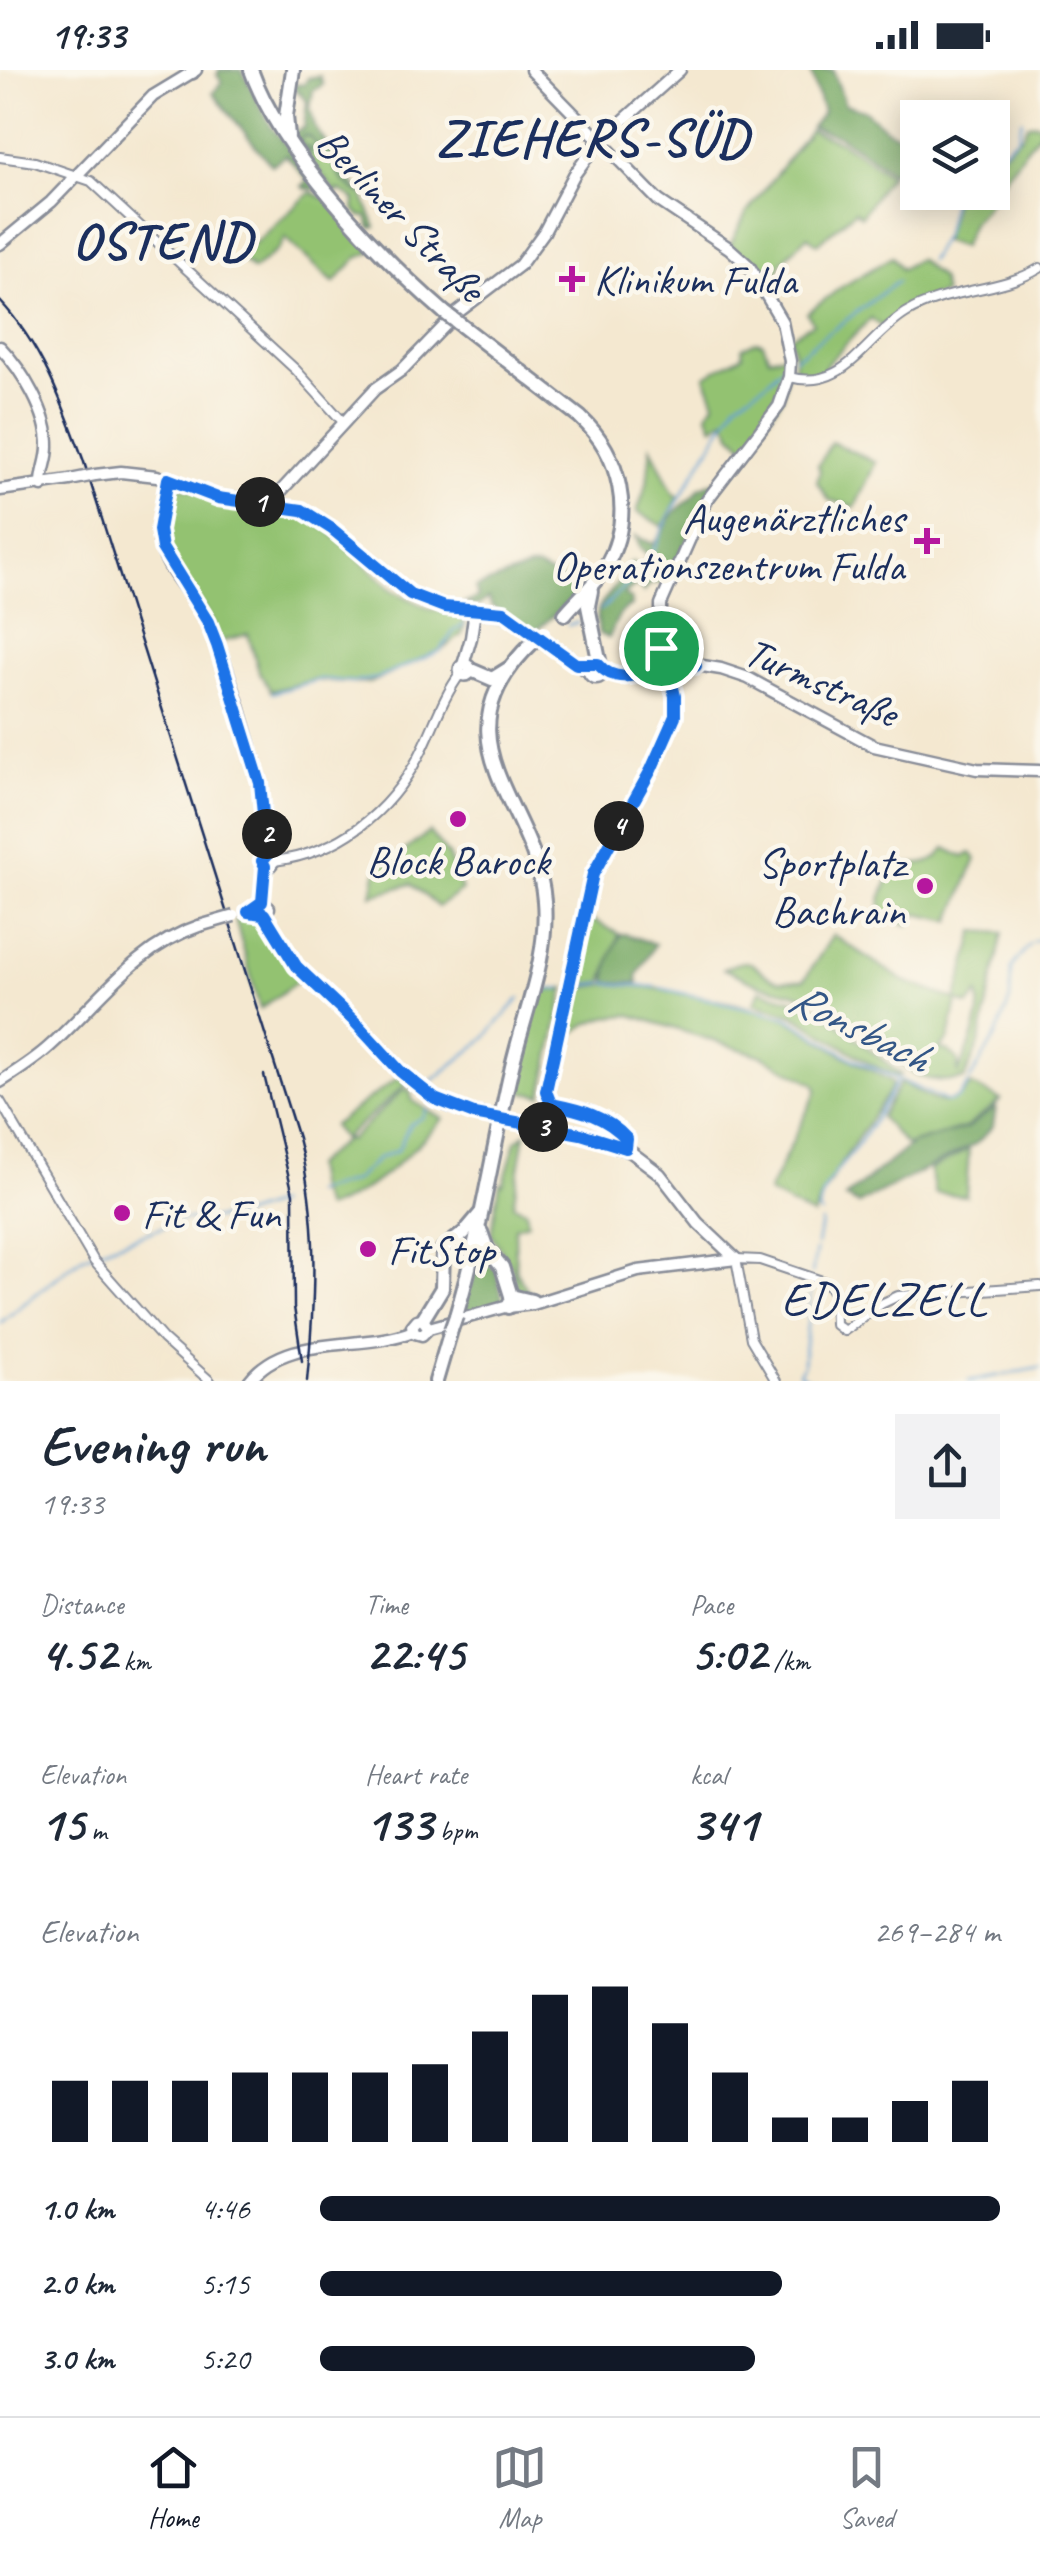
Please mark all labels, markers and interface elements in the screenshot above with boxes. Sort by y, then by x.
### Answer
text: 19:33 [50,12,125,59]
map controls [900,100,1010,210]
button: layers [900,100,1010,210]
district label: ZIEHERS-SÜD [436,105,753,171]
street label: Berliner Straße [305,117,499,316]
district label: OSTEND [73,208,256,274]
place label: Klinikum Fulda [594,254,799,307]
marker: Klinikum Fulda [559,266,585,292]
pin: 1 [235,477,285,527]
text: 1 [254,484,266,519]
place label: Augenärztliches Operationszentrum Fulda [553,492,908,593]
marker: Augenärztliches Operationszentrum Fulda [914,528,940,554]
pin [619,606,704,691]
icon: arrive [634,621,689,676]
street label: Turmstraße [736,625,909,741]
pin: 4 [594,801,644,851]
marker: Block Barock [447,808,469,830]
text: 4 [613,808,625,843]
pin: 2 [242,809,292,859]
text: 2 [261,816,273,851]
place label: Block Barock [367,835,552,888]
place label: Sportplatz Bachrain [758,837,910,938]
marker: Sportplatz Bachrain [914,875,936,897]
water label: Ronsbach [780,969,942,1087]
pin: 3 [518,1102,568,1152]
text: 3 [537,1109,549,1144]
place label: Fit & Fun [142,1188,281,1241]
marker: Fit & Fun [111,1202,133,1224]
place label: FitStop [388,1224,497,1277]
marker: FitStop [357,1238,379,1260]
district label: EDELZELL [781,1269,989,1329]
text: Evening run [40,1410,265,1480]
button: share [895,1414,1000,1519]
text: 19:33 [40,1483,104,1524]
text: Distance [40,1587,124,1622]
text: Time [365,1587,408,1622]
text: Pace [690,1587,733,1622]
text: 4.52 [40,1622,117,1685]
text: 22:45 [365,1622,464,1685]
text: 5:02 [690,1622,767,1685]
text: km [117,1643,151,1678]
text: /km [767,1643,810,1678]
text: Elevation [40,1757,126,1792]
text: Heart rate [365,1757,467,1792]
text: kcal [690,1757,727,1792]
text: 15 [40,1792,84,1855]
text: 133 [365,1792,433,1855]
text: 341 [690,1792,758,1855]
text: m [84,1813,107,1848]
text: bpm [433,1813,478,1848]
text: Elevation [40,1911,138,1952]
text: 269–284 m [874,1911,1000,1952]
text: 1.0 km [40,2188,114,2229]
text: 4:46 [200,2188,250,2229]
text: 2.0 km [40,2263,114,2304]
text: 5:15 [200,2263,250,2304]
text: 3.0 km [40,2338,114,2379]
text: 5:20 [200,2338,250,2379]
tab: Home [146,2440,201,2535]
tab: Map [492,2440,547,2535]
tab: Saved [839,2440,894,2535]

